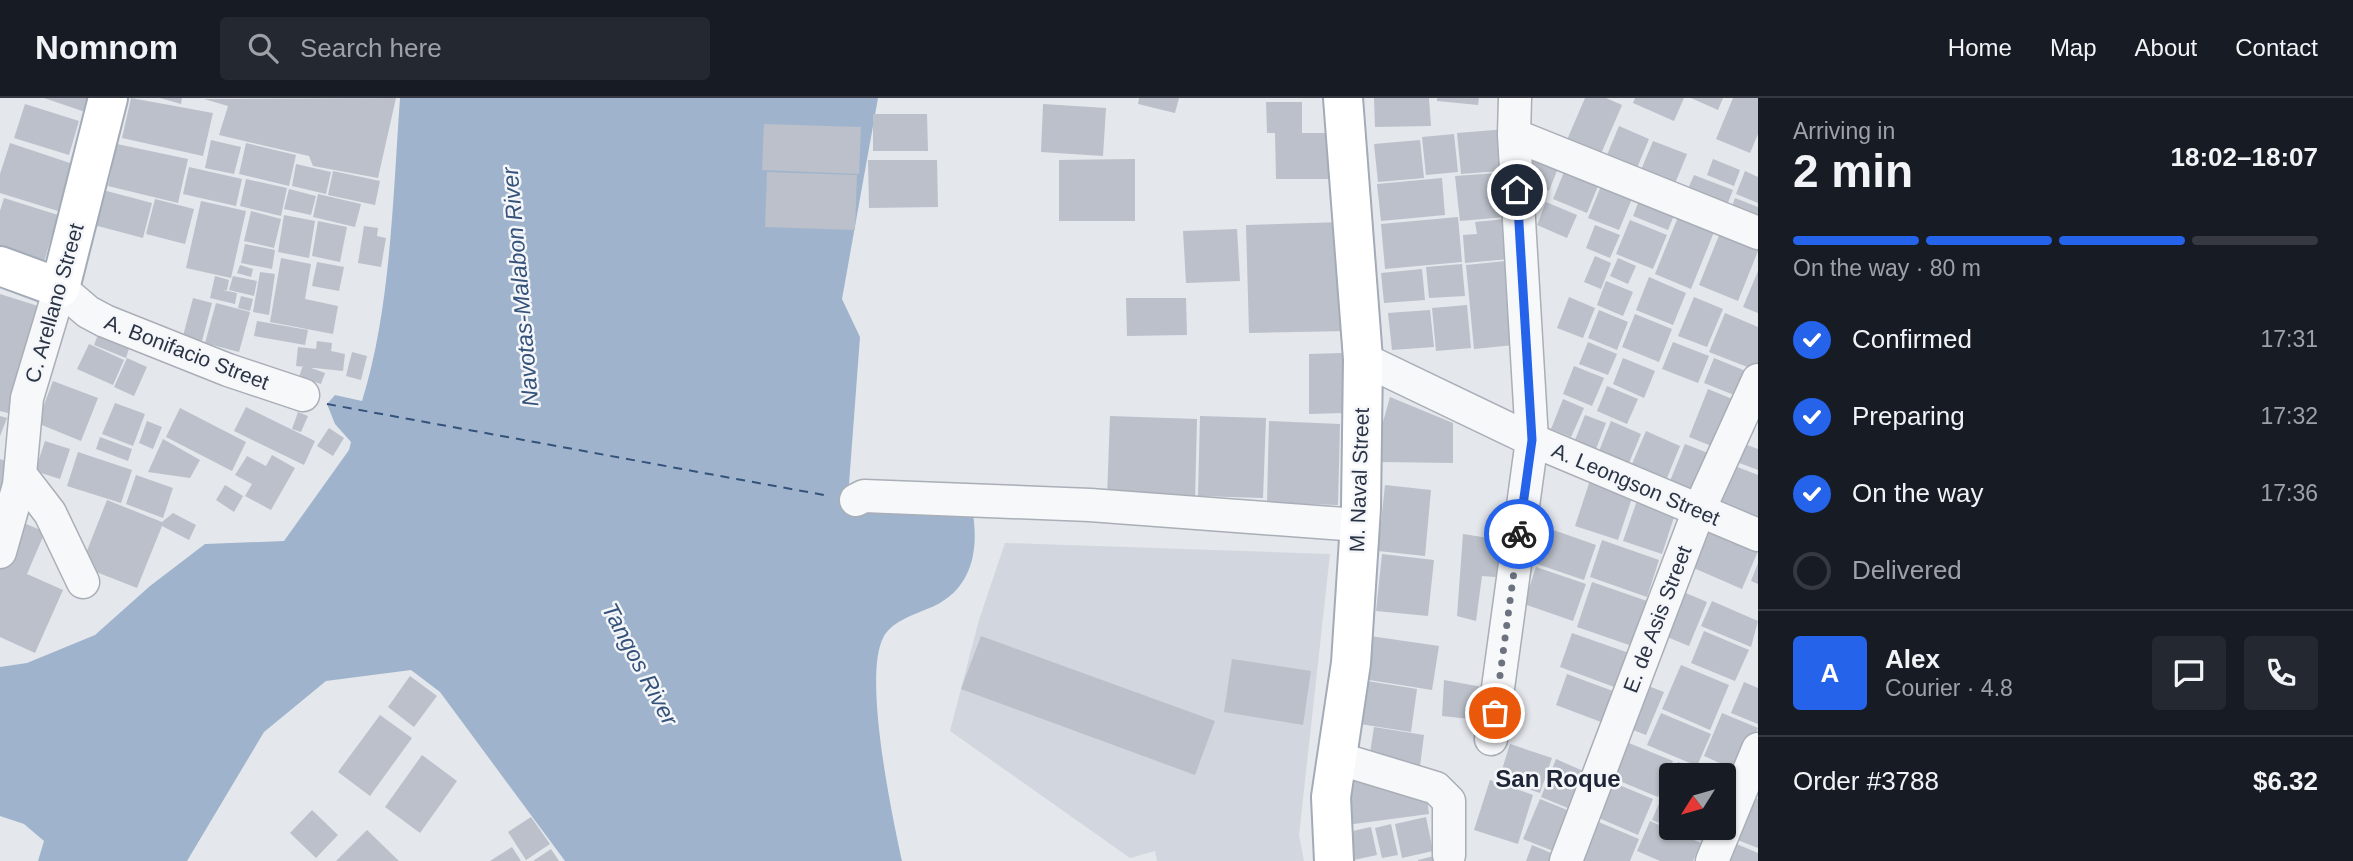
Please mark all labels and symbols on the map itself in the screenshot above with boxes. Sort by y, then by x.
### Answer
pin [1487,160,1547,220]
water label: Navotas-Malabon River [496,165,543,408]
street label: C. Arellano Street [20,221,88,385]
street label: A. Bonifacio Street [102,310,272,394]
street label: M. Naval Street [1345,407,1373,553]
street label: A. Leongson Street [1549,438,1723,530]
courier [1484,499,1554,569]
street label: E. de Asis Street [1618,542,1696,696]
water label: Tangos River [597,598,684,731]
pin [1465,683,1525,743]
north arrow [1659,763,1736,840]
district label: San Roque [1495,765,1621,792]

